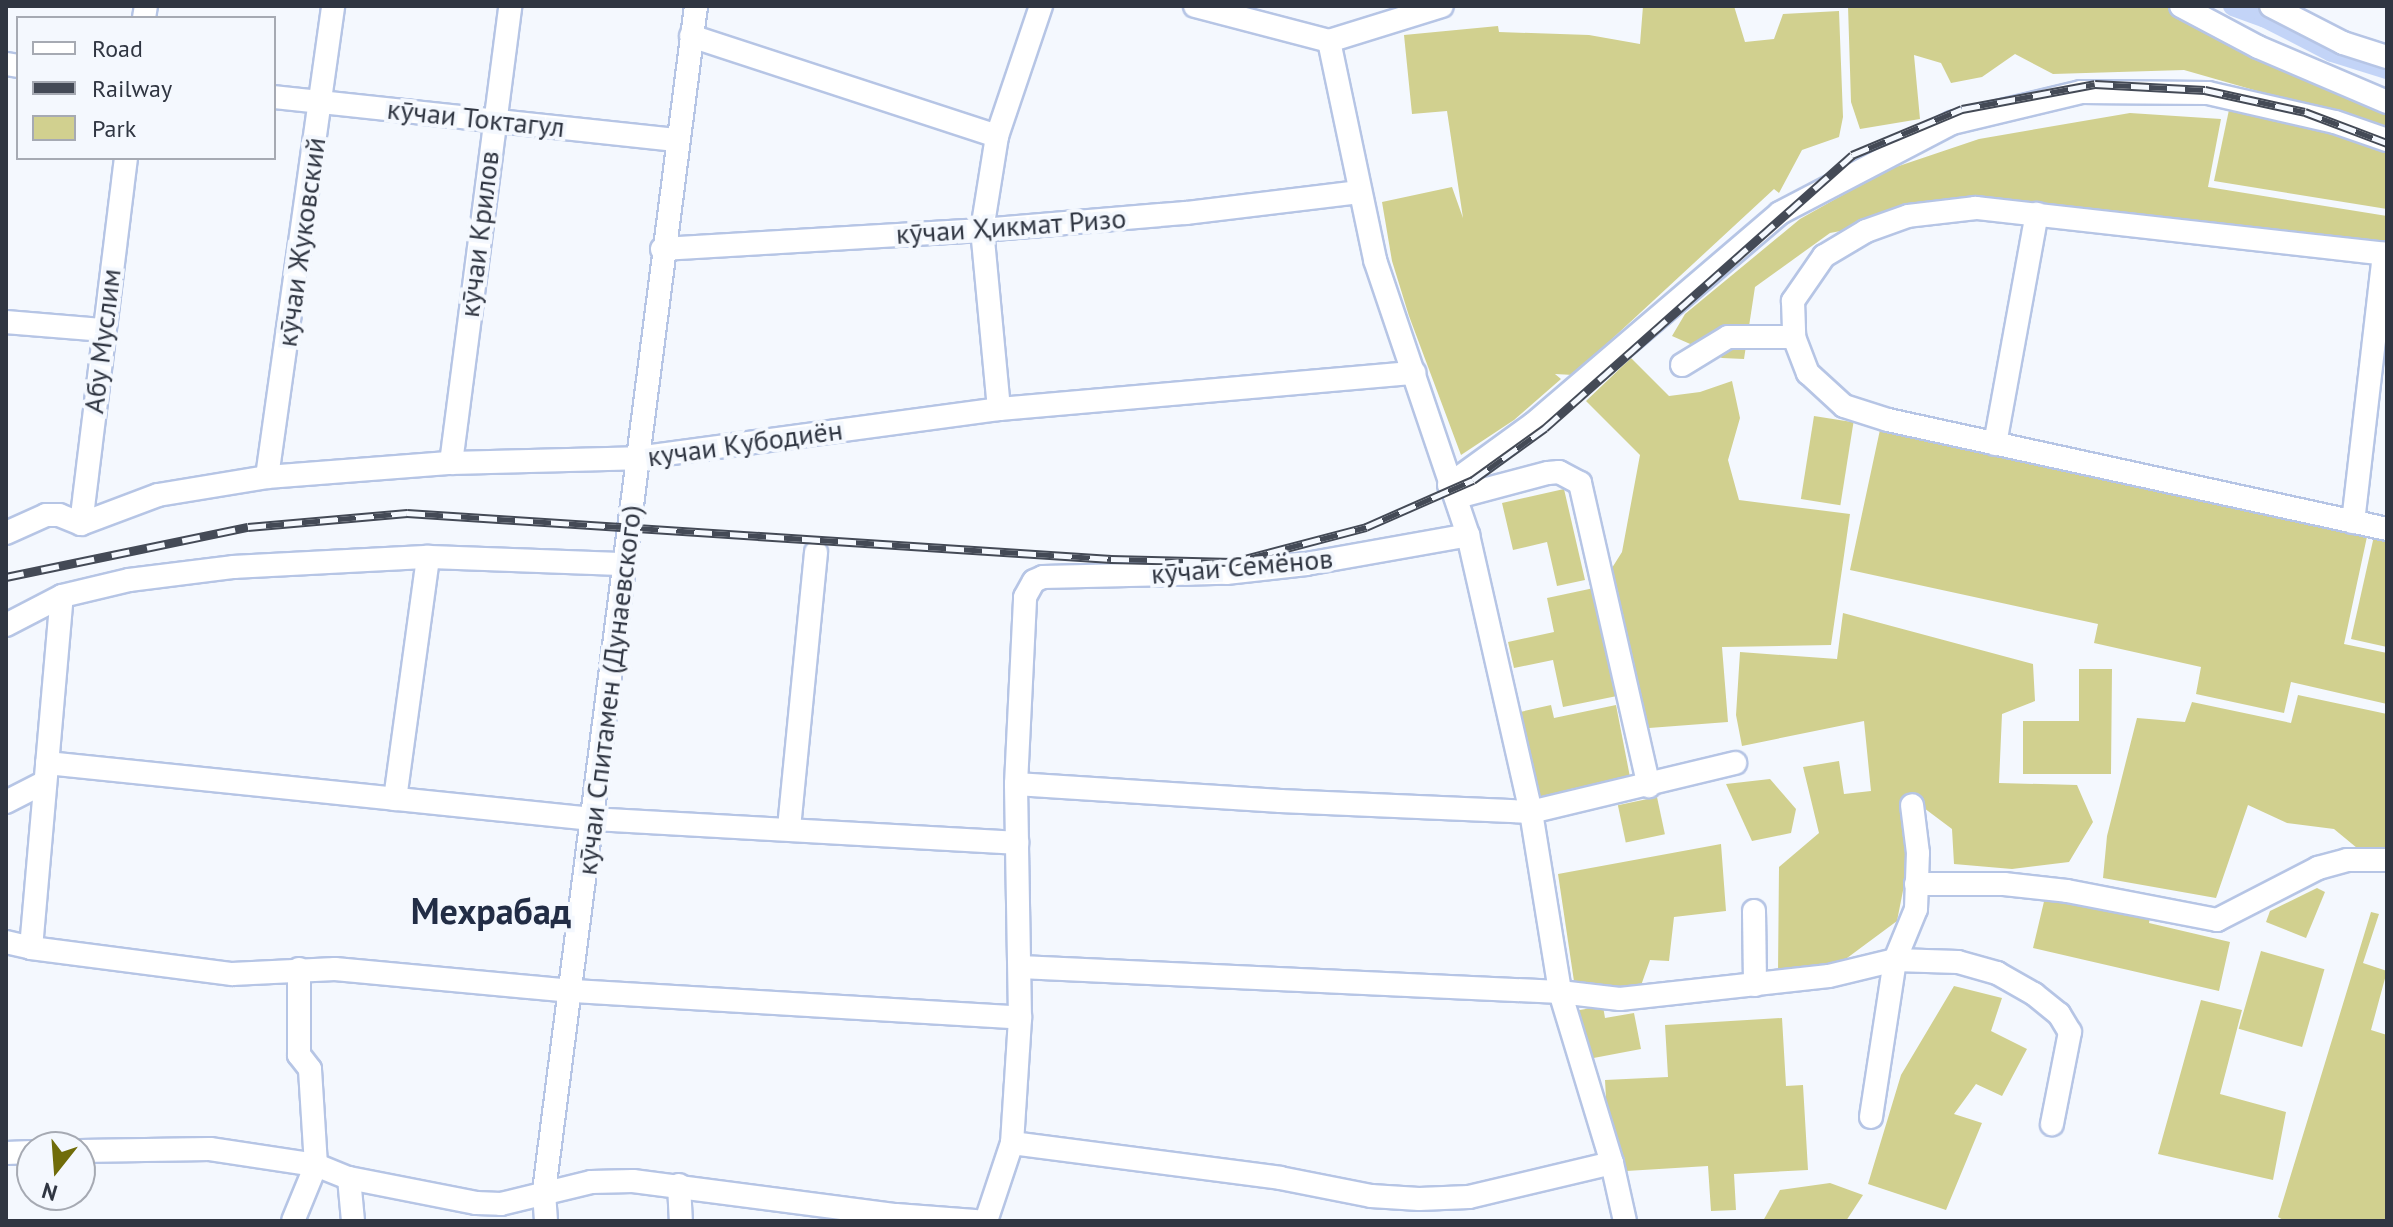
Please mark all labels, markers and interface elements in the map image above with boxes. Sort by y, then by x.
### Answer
legend [16,16,276,160]
text: Road [92,33,143,64]
text: Railway [92,73,172,104]
street label: кӯчаи Токтагул [385,92,567,144]
text: Park [92,113,136,144]
street label: кӯчаи Жуковский [270,135,332,349]
street label: кӯчаи Крилов [452,149,506,319]
street label: кӯчаи Ҳикмат Ризо [894,201,1128,251]
street label: Абу Муслим [76,266,128,416]
street label: кучаи Кубодиён [645,413,845,473]
street label: кӯчаи Спитамен (Дунаевского) [570,503,648,877]
street label: кӯчаи Семёнов [1150,541,1334,591]
district label: Мехрабад [411,889,571,933]
north arrow [16,1131,96,1211]
text: N [39,1177,61,1208]

